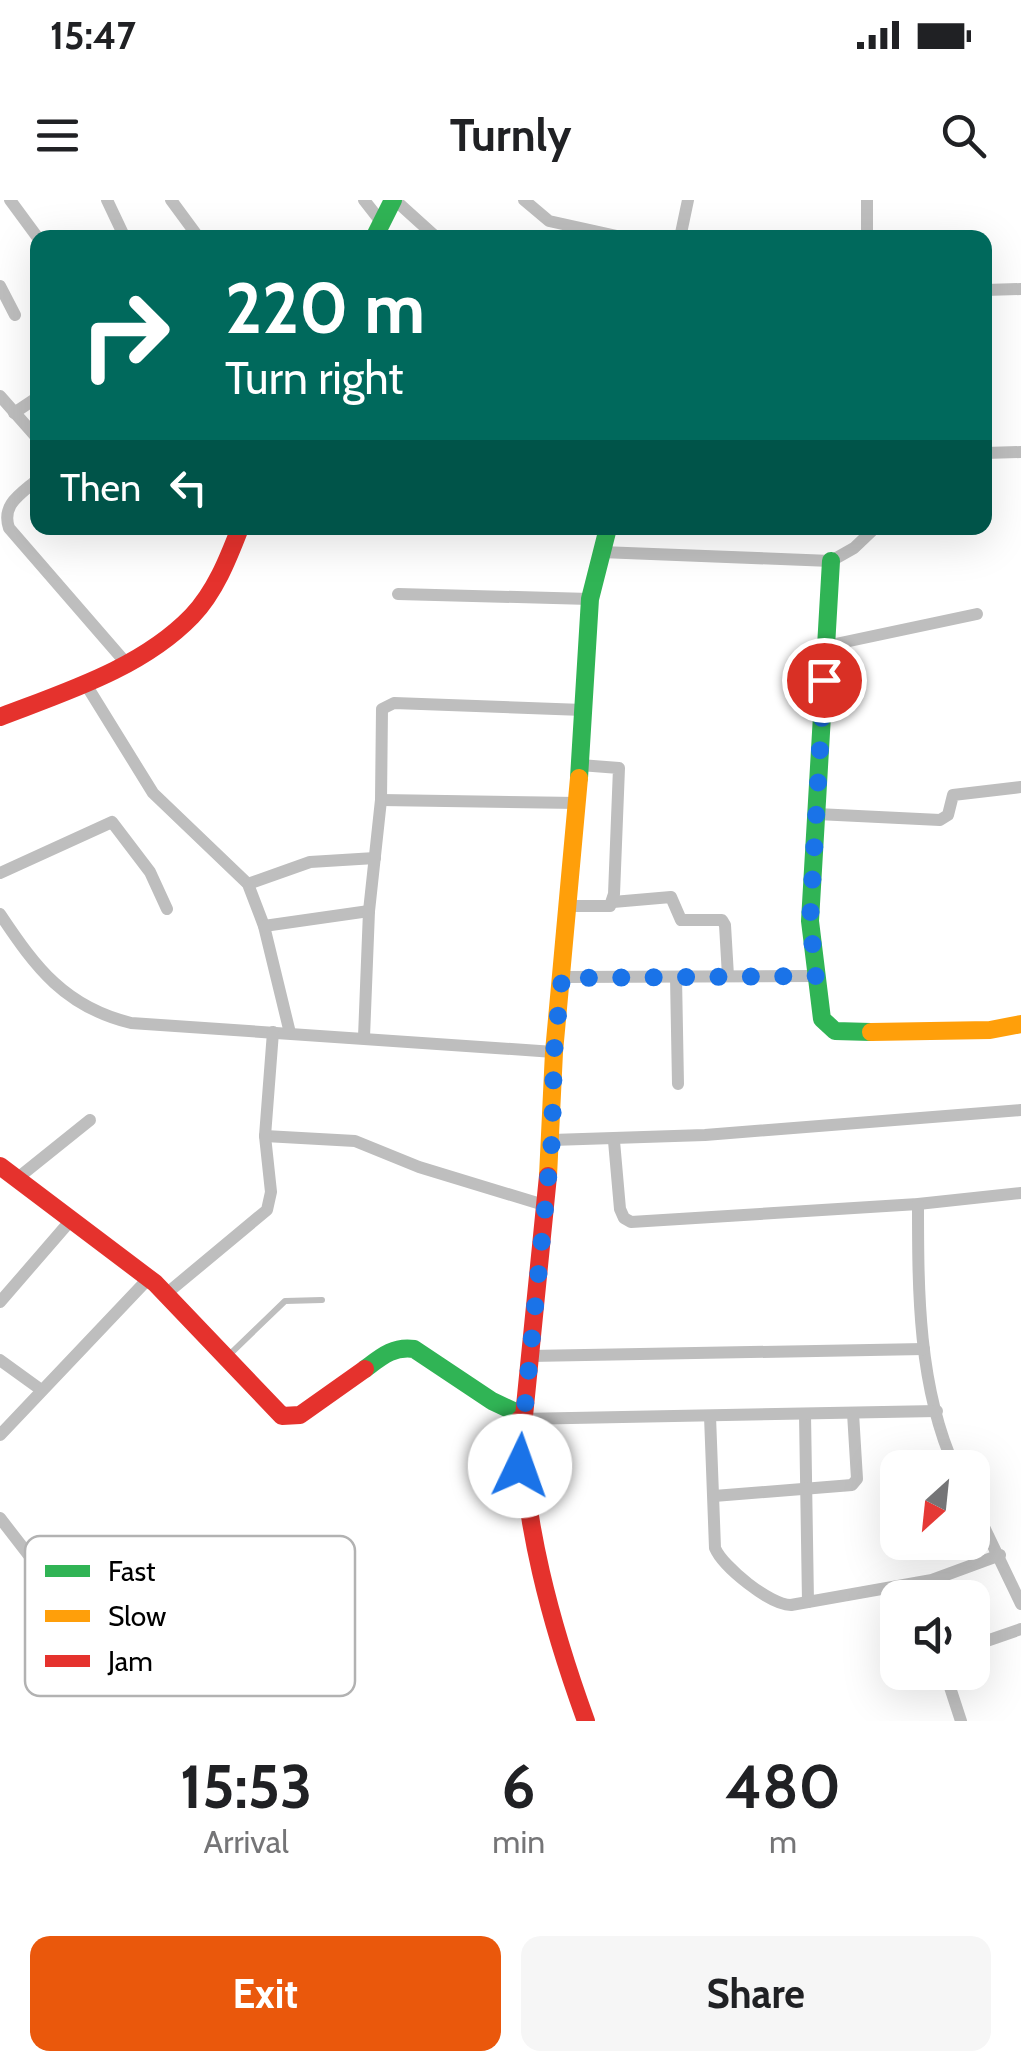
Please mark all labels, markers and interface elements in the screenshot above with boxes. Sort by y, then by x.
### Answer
text: 15:47 [50,12,136,59]
icon: menu [30,108,85,163]
text: Turnly [450,108,571,162]
icon: search [936,108,991,163]
text: 220 m [225,265,425,351]
icon: right [60,270,190,400]
text: Turn right [225,351,404,405]
icon: left [161,460,216,515]
text: Then [60,464,141,511]
pin [782,638,867,723]
icon: arrive [797,653,852,708]
position arrow [468,1414,572,1518]
north arrow [880,1450,990,1560]
map controls [880,1450,990,1690]
legend [25,1536,355,1696]
text: Fast [108,1554,156,1588]
button: sound [880,1580,990,1690]
text: Slow [108,1599,166,1633]
text: Jam [107,1644,153,1678]
text: 15:53 [180,1750,312,1823]
text: 6 [502,1750,536,1823]
text: 480 [725,1750,841,1823]
text: Arrival [204,1822,289,1861]
text: min [492,1822,545,1861]
text: m [769,1822,797,1861]
button: Exit [30,1936,501,2051]
button: Share [521,1936,991,2051]

